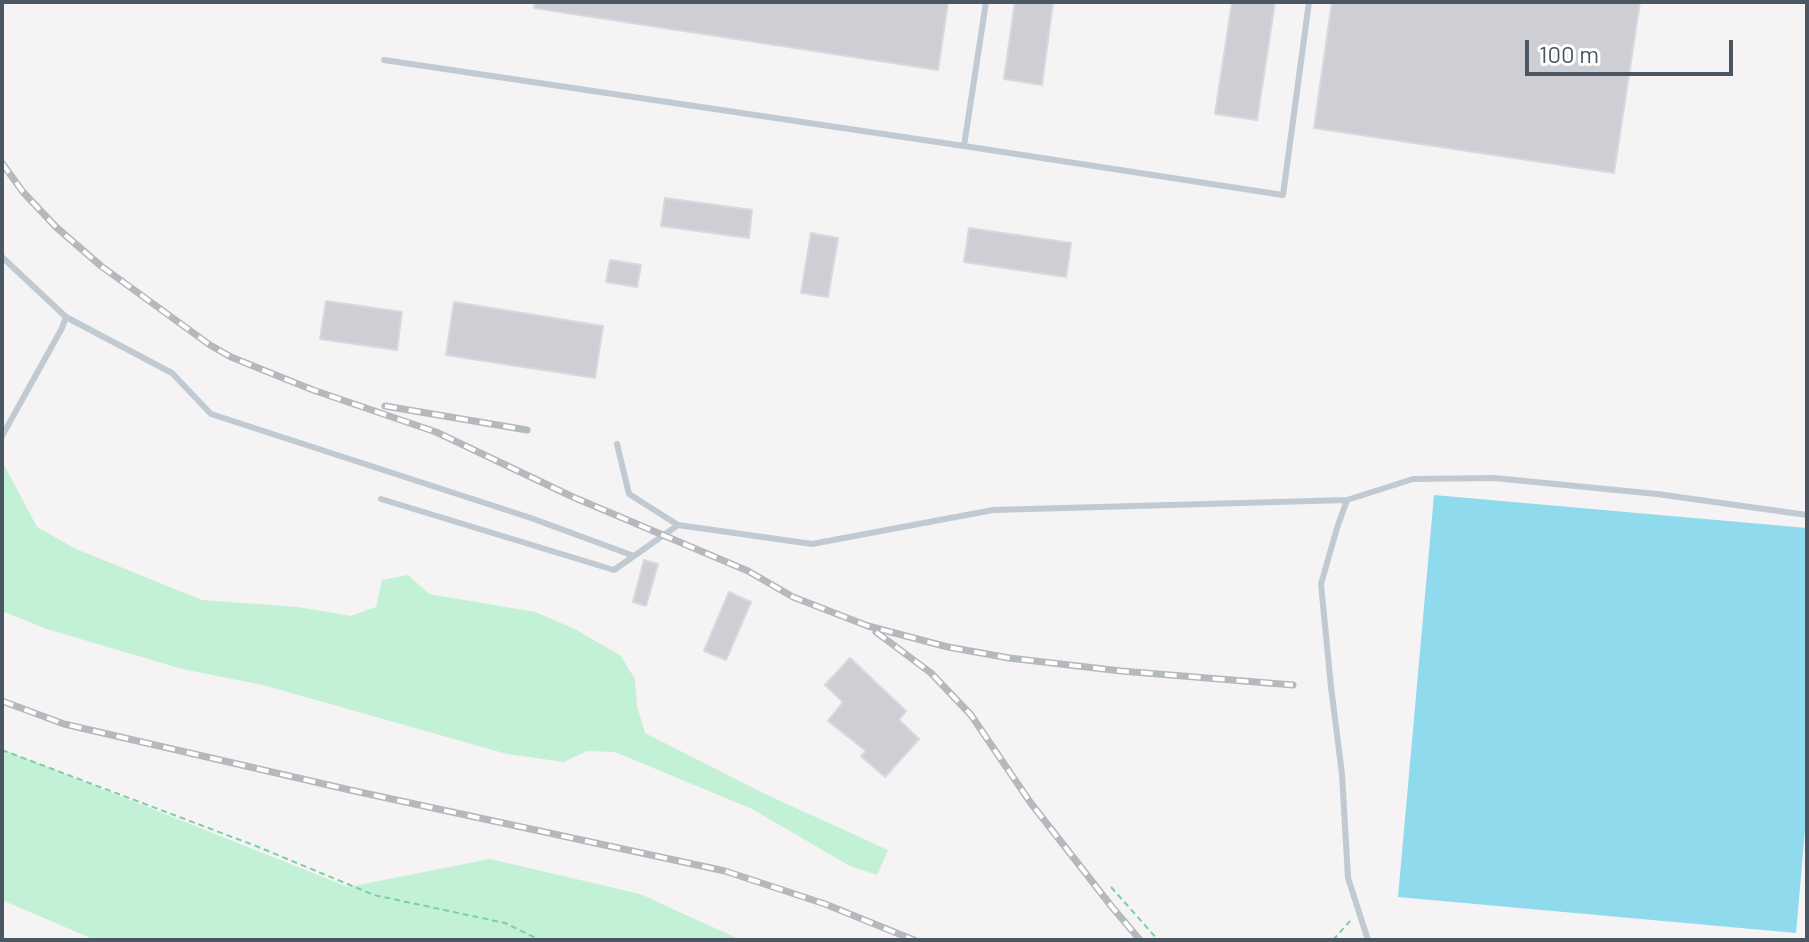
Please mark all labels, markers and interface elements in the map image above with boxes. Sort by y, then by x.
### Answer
scale bar [1529,24,1737,74]
text: 100 m [1539,39,1599,68]

